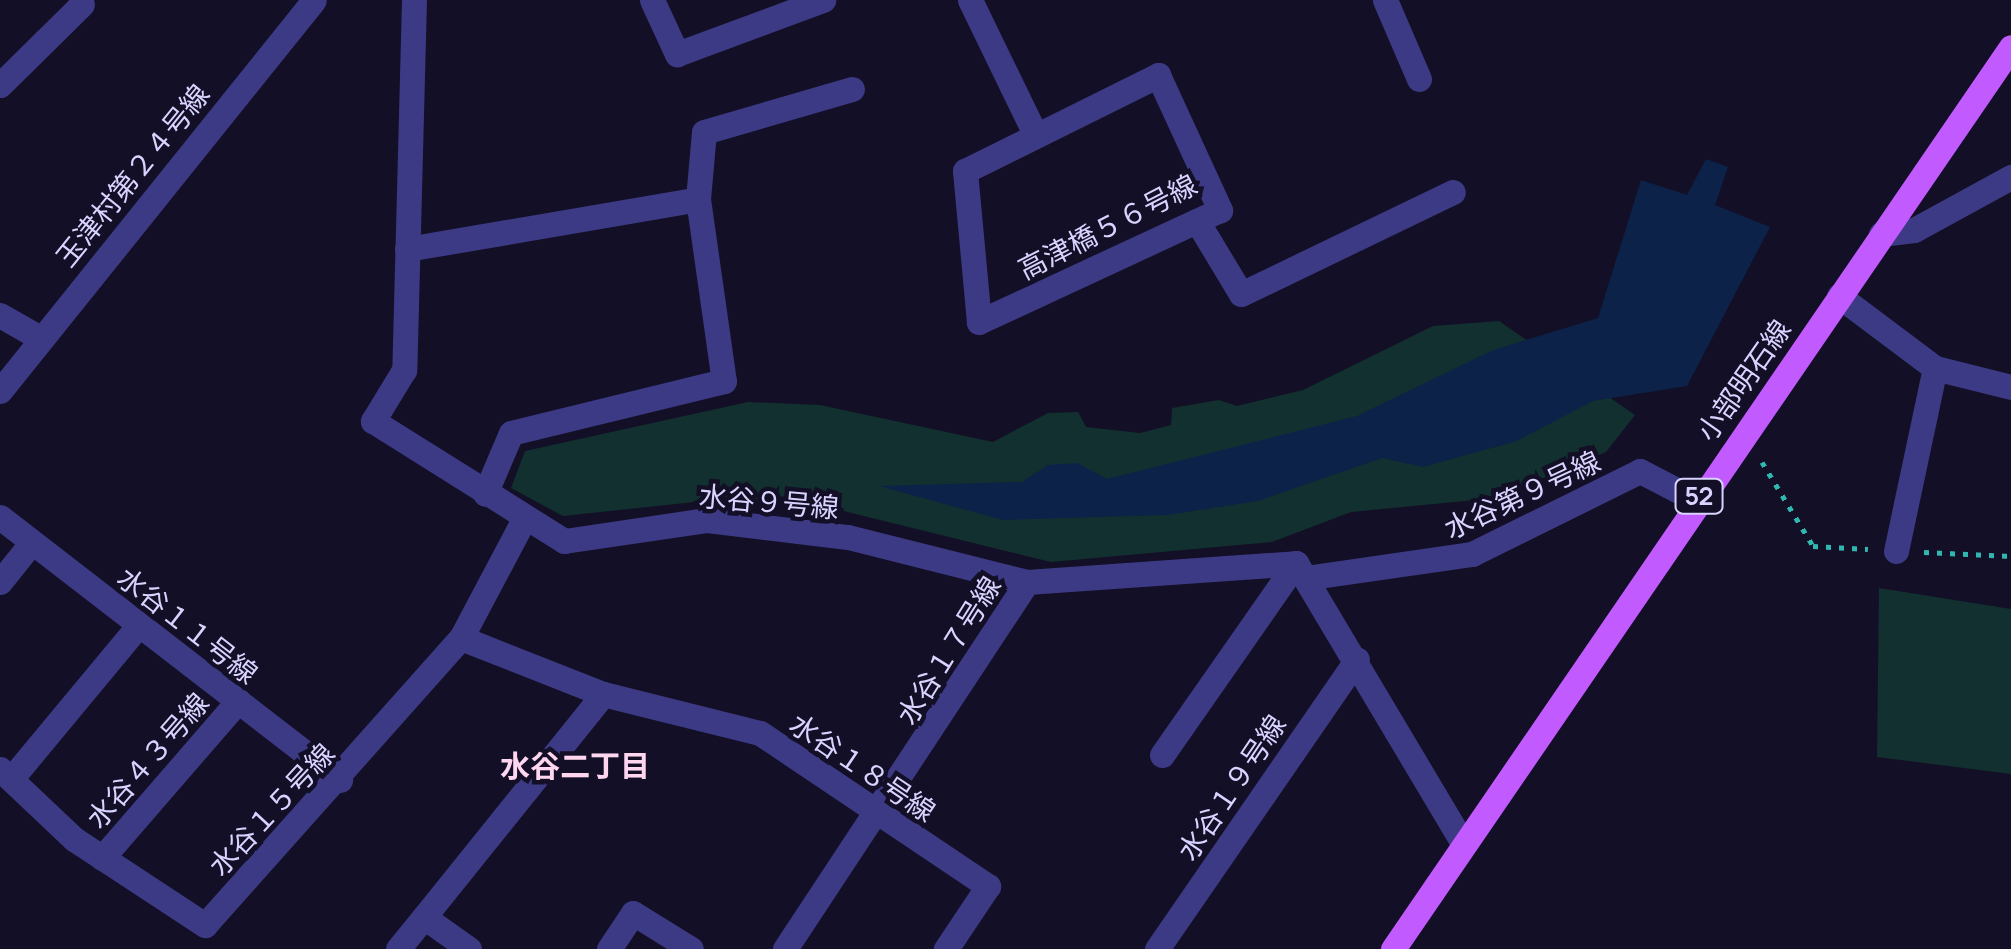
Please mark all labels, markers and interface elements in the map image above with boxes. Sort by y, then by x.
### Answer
street label: 玉津村第２４号線 [48,77,216,273]
street label: 高津橋５６号線 [1012,167,1202,285]
street label: 小部明石線 [1689,313,1797,447]
street label: 水谷第９号線 [1439,443,1605,545]
road number: 52 [1674,476,1724,516]
street label: 水谷９号線 [698,478,840,524]
street label: 水谷１１号線 [111,560,265,690]
street label: 水谷１７号線 [889,570,1007,730]
street label: 水谷４３号線 [79,686,215,834]
street label: 水谷１８号線 [784,706,942,828]
street label: 水谷１９号線 [1170,708,1292,866]
street label: 水谷１５号線 [201,736,341,882]
district label: 水谷二丁目 [500,748,650,784]

